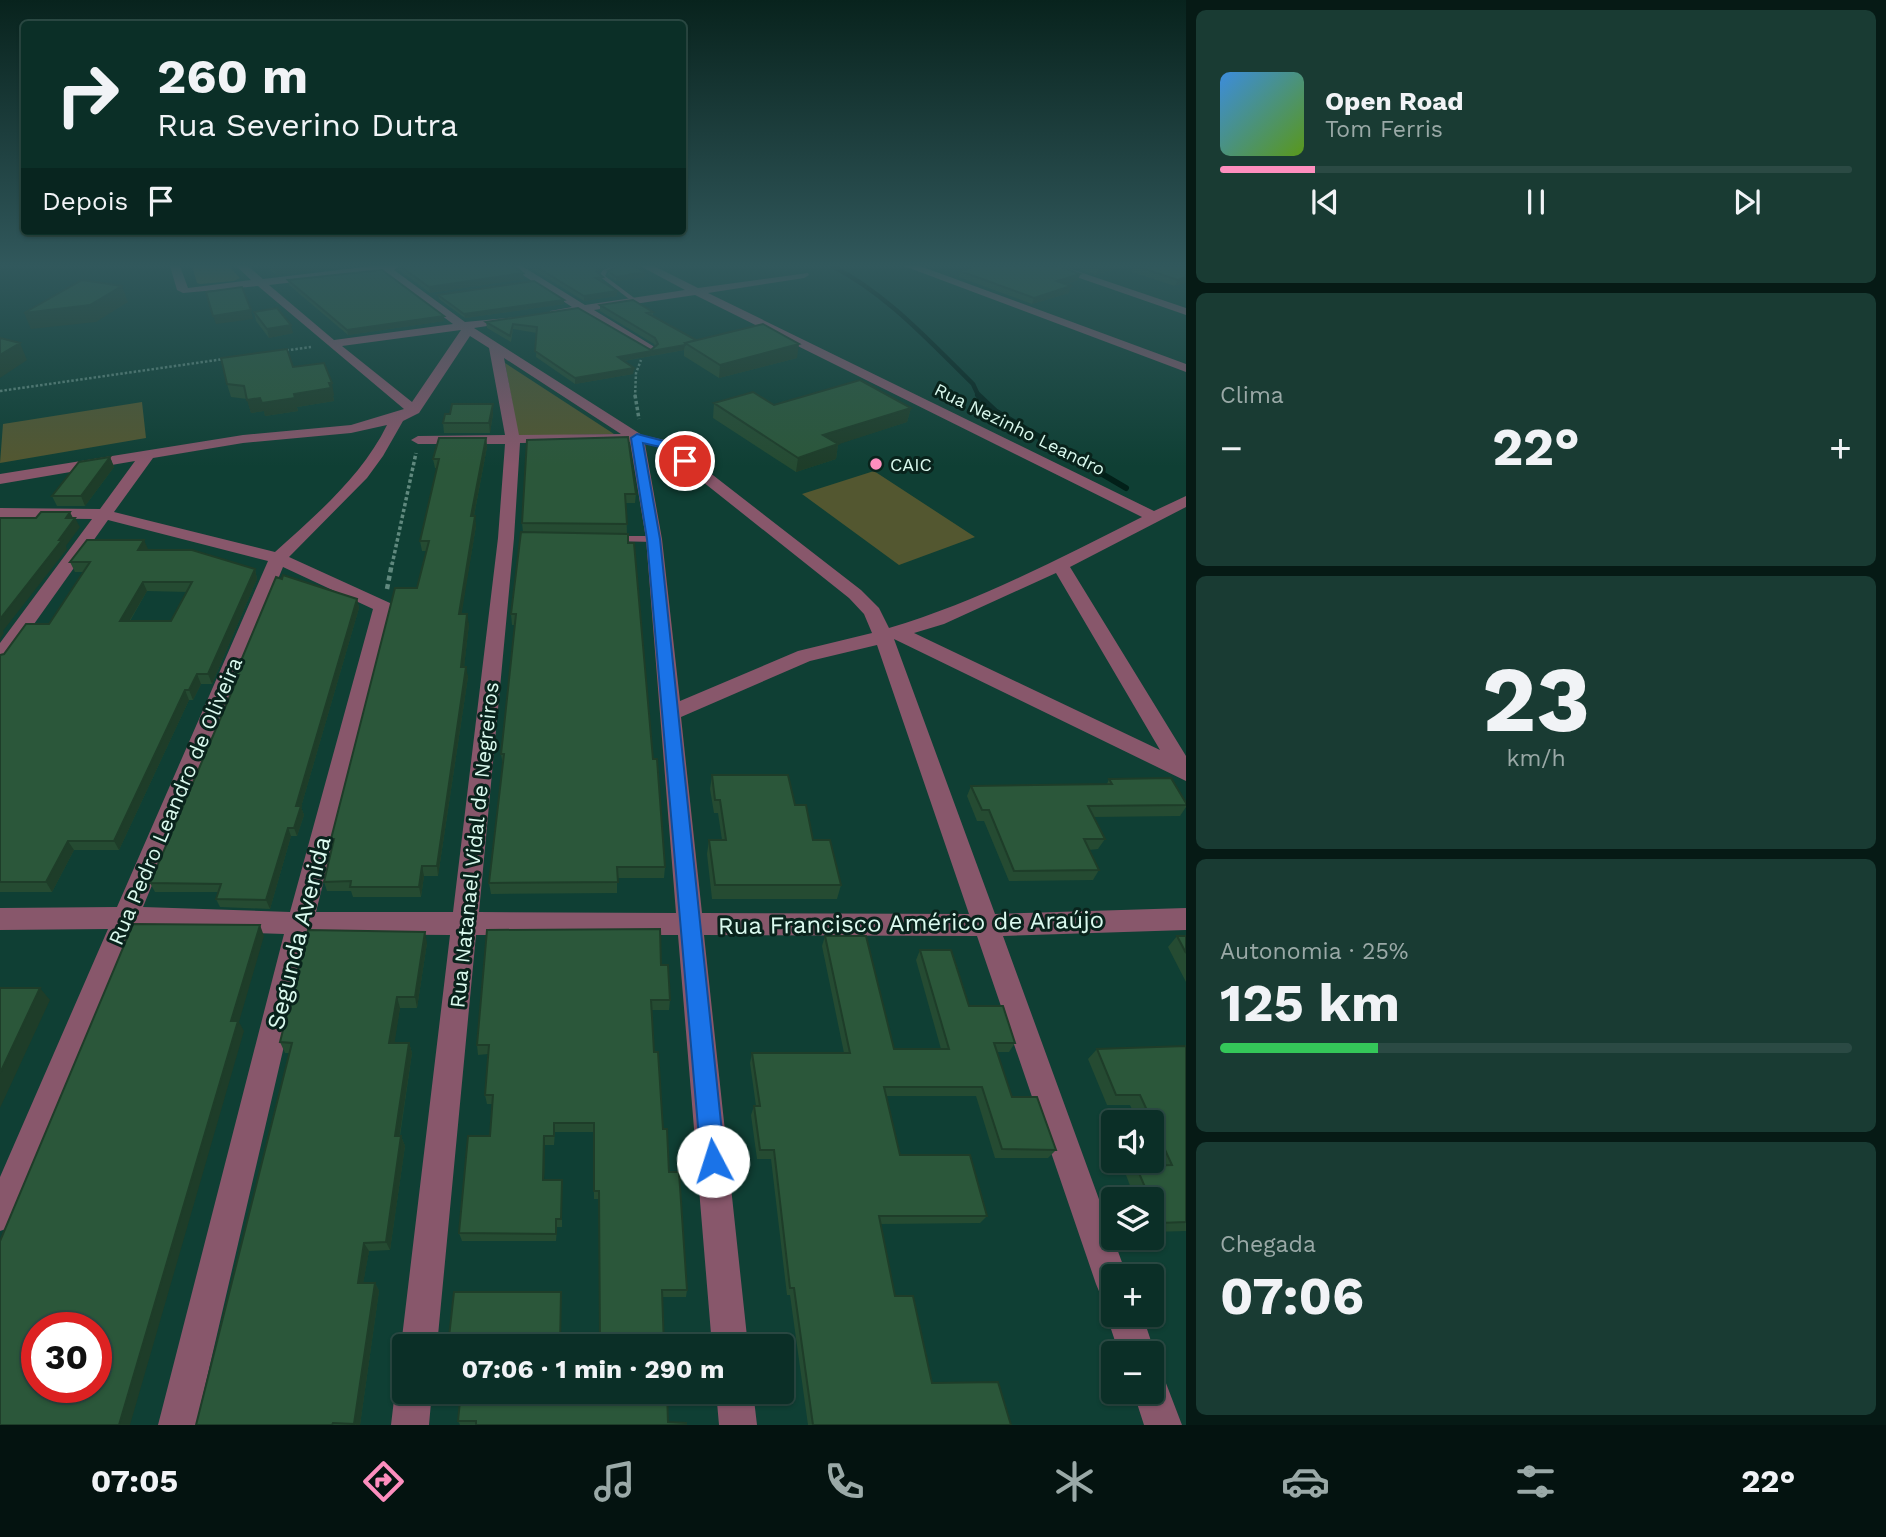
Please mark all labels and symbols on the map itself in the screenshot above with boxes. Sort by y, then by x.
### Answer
street label: Rua Nezinho Leandro [931,379,1109,479]
pin [655,431,715,491]
place label: CAIC [890,454,932,475]
marker: CAIC [868,456,884,472]
street label: Rua Pedro Leandro de Oliveira [103,653,247,949]
street label: Rua Natanael Vidal de Negreiros [444,681,504,1009]
street label: Segunda Avenida [261,833,337,1033]
street label: Rua Francisco Américo de Araújo [718,906,1104,940]
position arrow [676,1124,750,1198]
speed limit sign: 30 [21,1312,112,1403]

